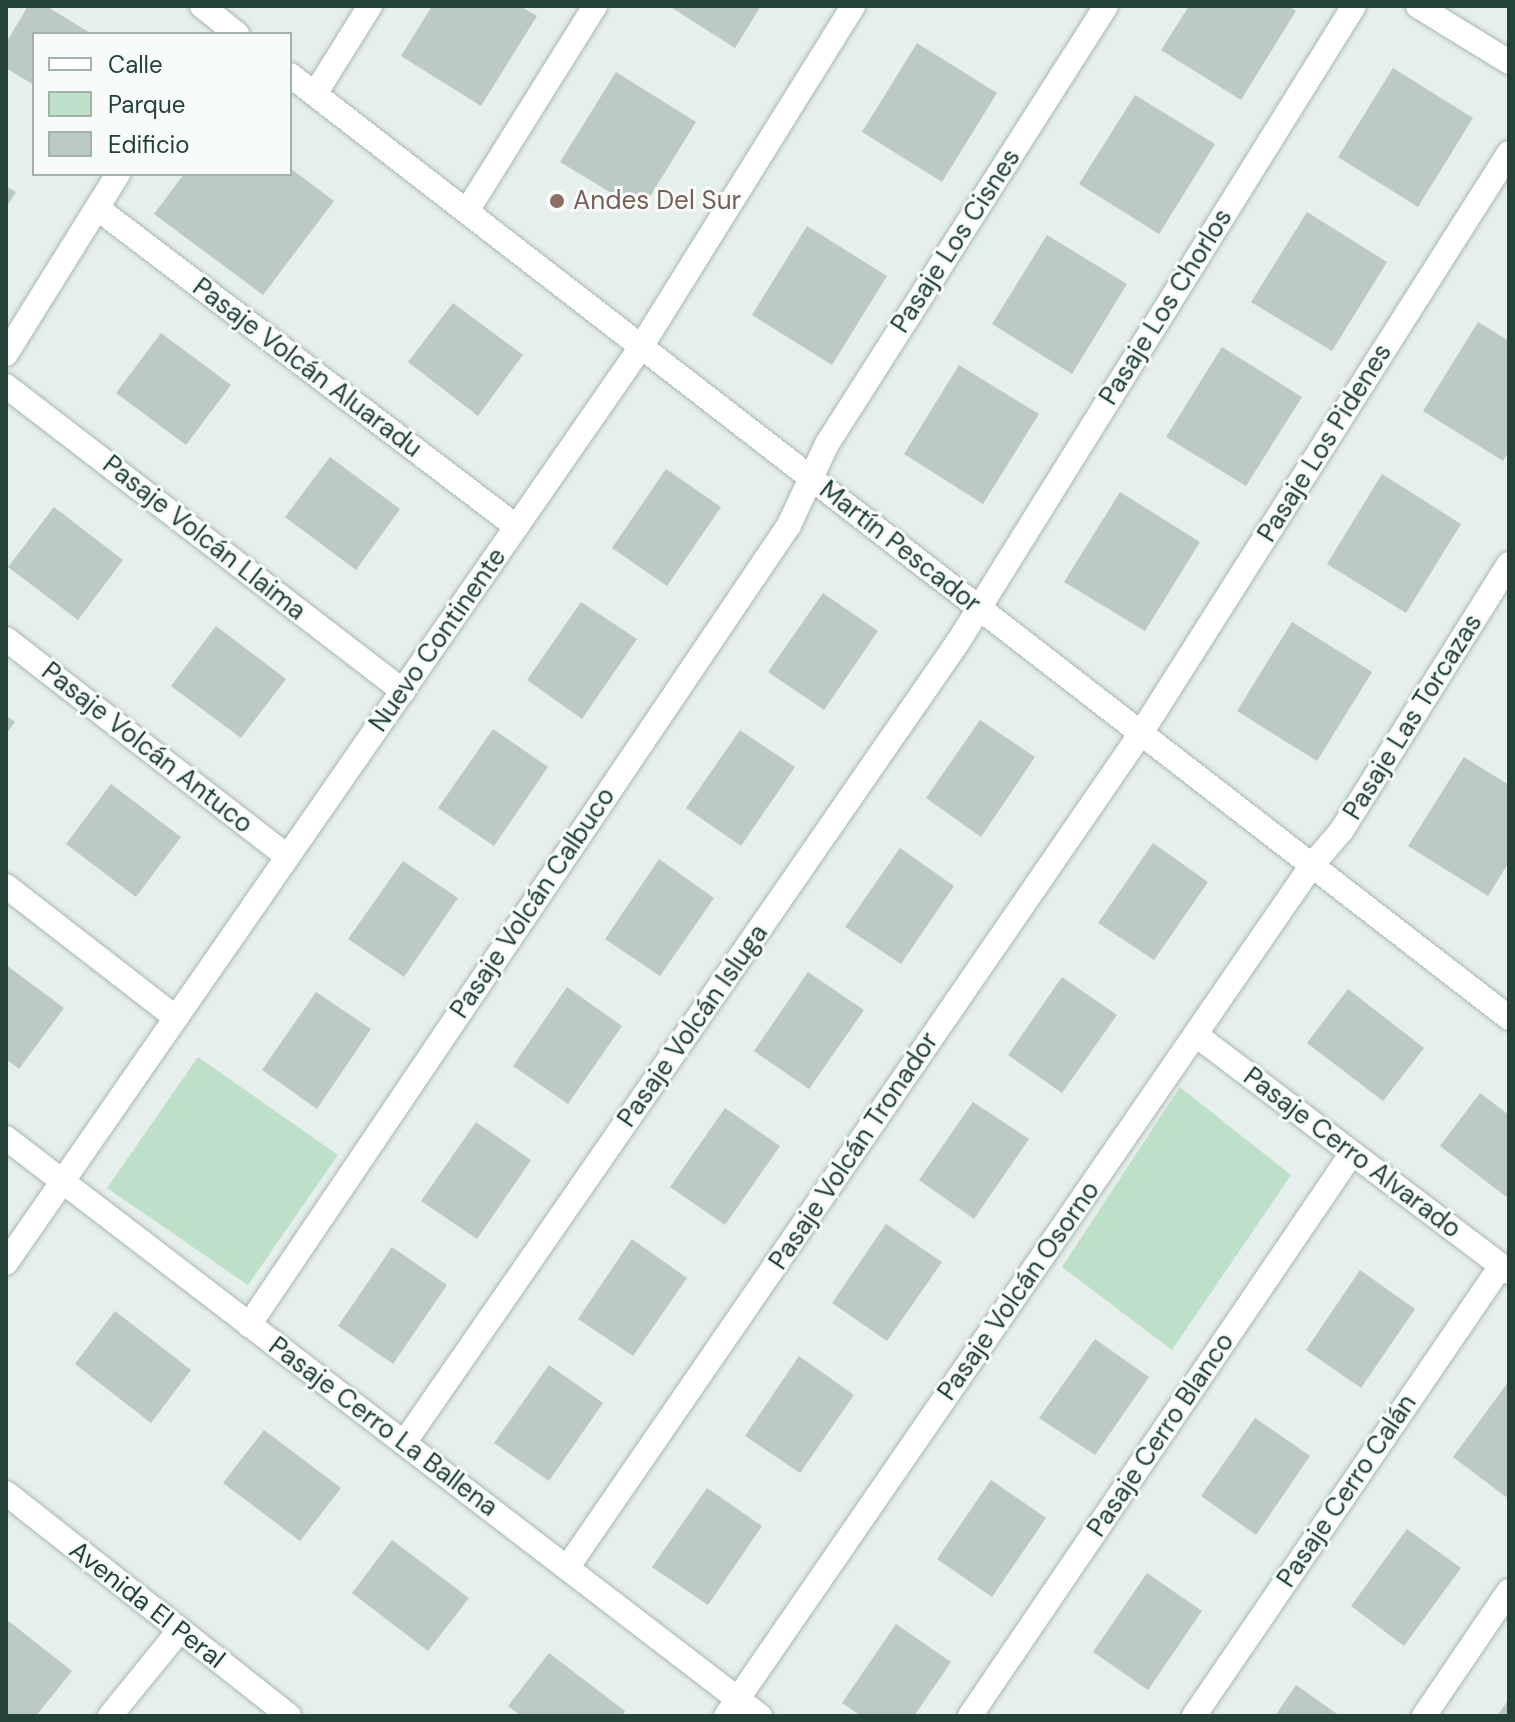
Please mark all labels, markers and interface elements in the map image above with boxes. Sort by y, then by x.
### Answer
legend [32,32,292,176]
text: Calle [108,49,163,80]
text: Parque [108,89,185,120]
text: Edificio [108,129,190,160]
street label: Pasaje Los Cisnes [885,143,1027,339]
place label: Andes Del Sur [573,185,741,217]
marker: Andes Del Sur [548,192,566,210]
street label: Pasaje Los Chorlos [1093,203,1239,411]
street label: Pasaje Volcán Aluaradu [186,272,428,464]
street label: Pasaje Los Pidenes [1251,338,1399,548]
street label: Pasaje Volcán Llaima [96,449,312,627]
street label: Martín Pescador [813,474,987,620]
street label: Nuevo Continente [363,542,513,738]
street label: Pasaje Las Torcazas [1337,608,1489,826]
street label: Pasaje Volcán Antuco [35,656,259,840]
street label: Pasaje Volcán Calbuco [444,782,622,1024]
street label: Pasaje Volcán Isluga [611,919,775,1133]
street label: Pasaje Volcán Tronador [763,1026,945,1276]
street label: Pasaje Cerro Alvarado [1237,1061,1467,1245]
street label: Pasaje Volcán Osorno [932,1175,1106,1407]
street label: Pasaje Cerro Blanco [1081,1327,1241,1543]
street label: Pasaje Cerro La Ballena [262,1331,504,1523]
street label: Pasaje Cerro Calán [1271,1389,1423,1593]
street label: Avenida El Peral [63,1535,231,1675]

